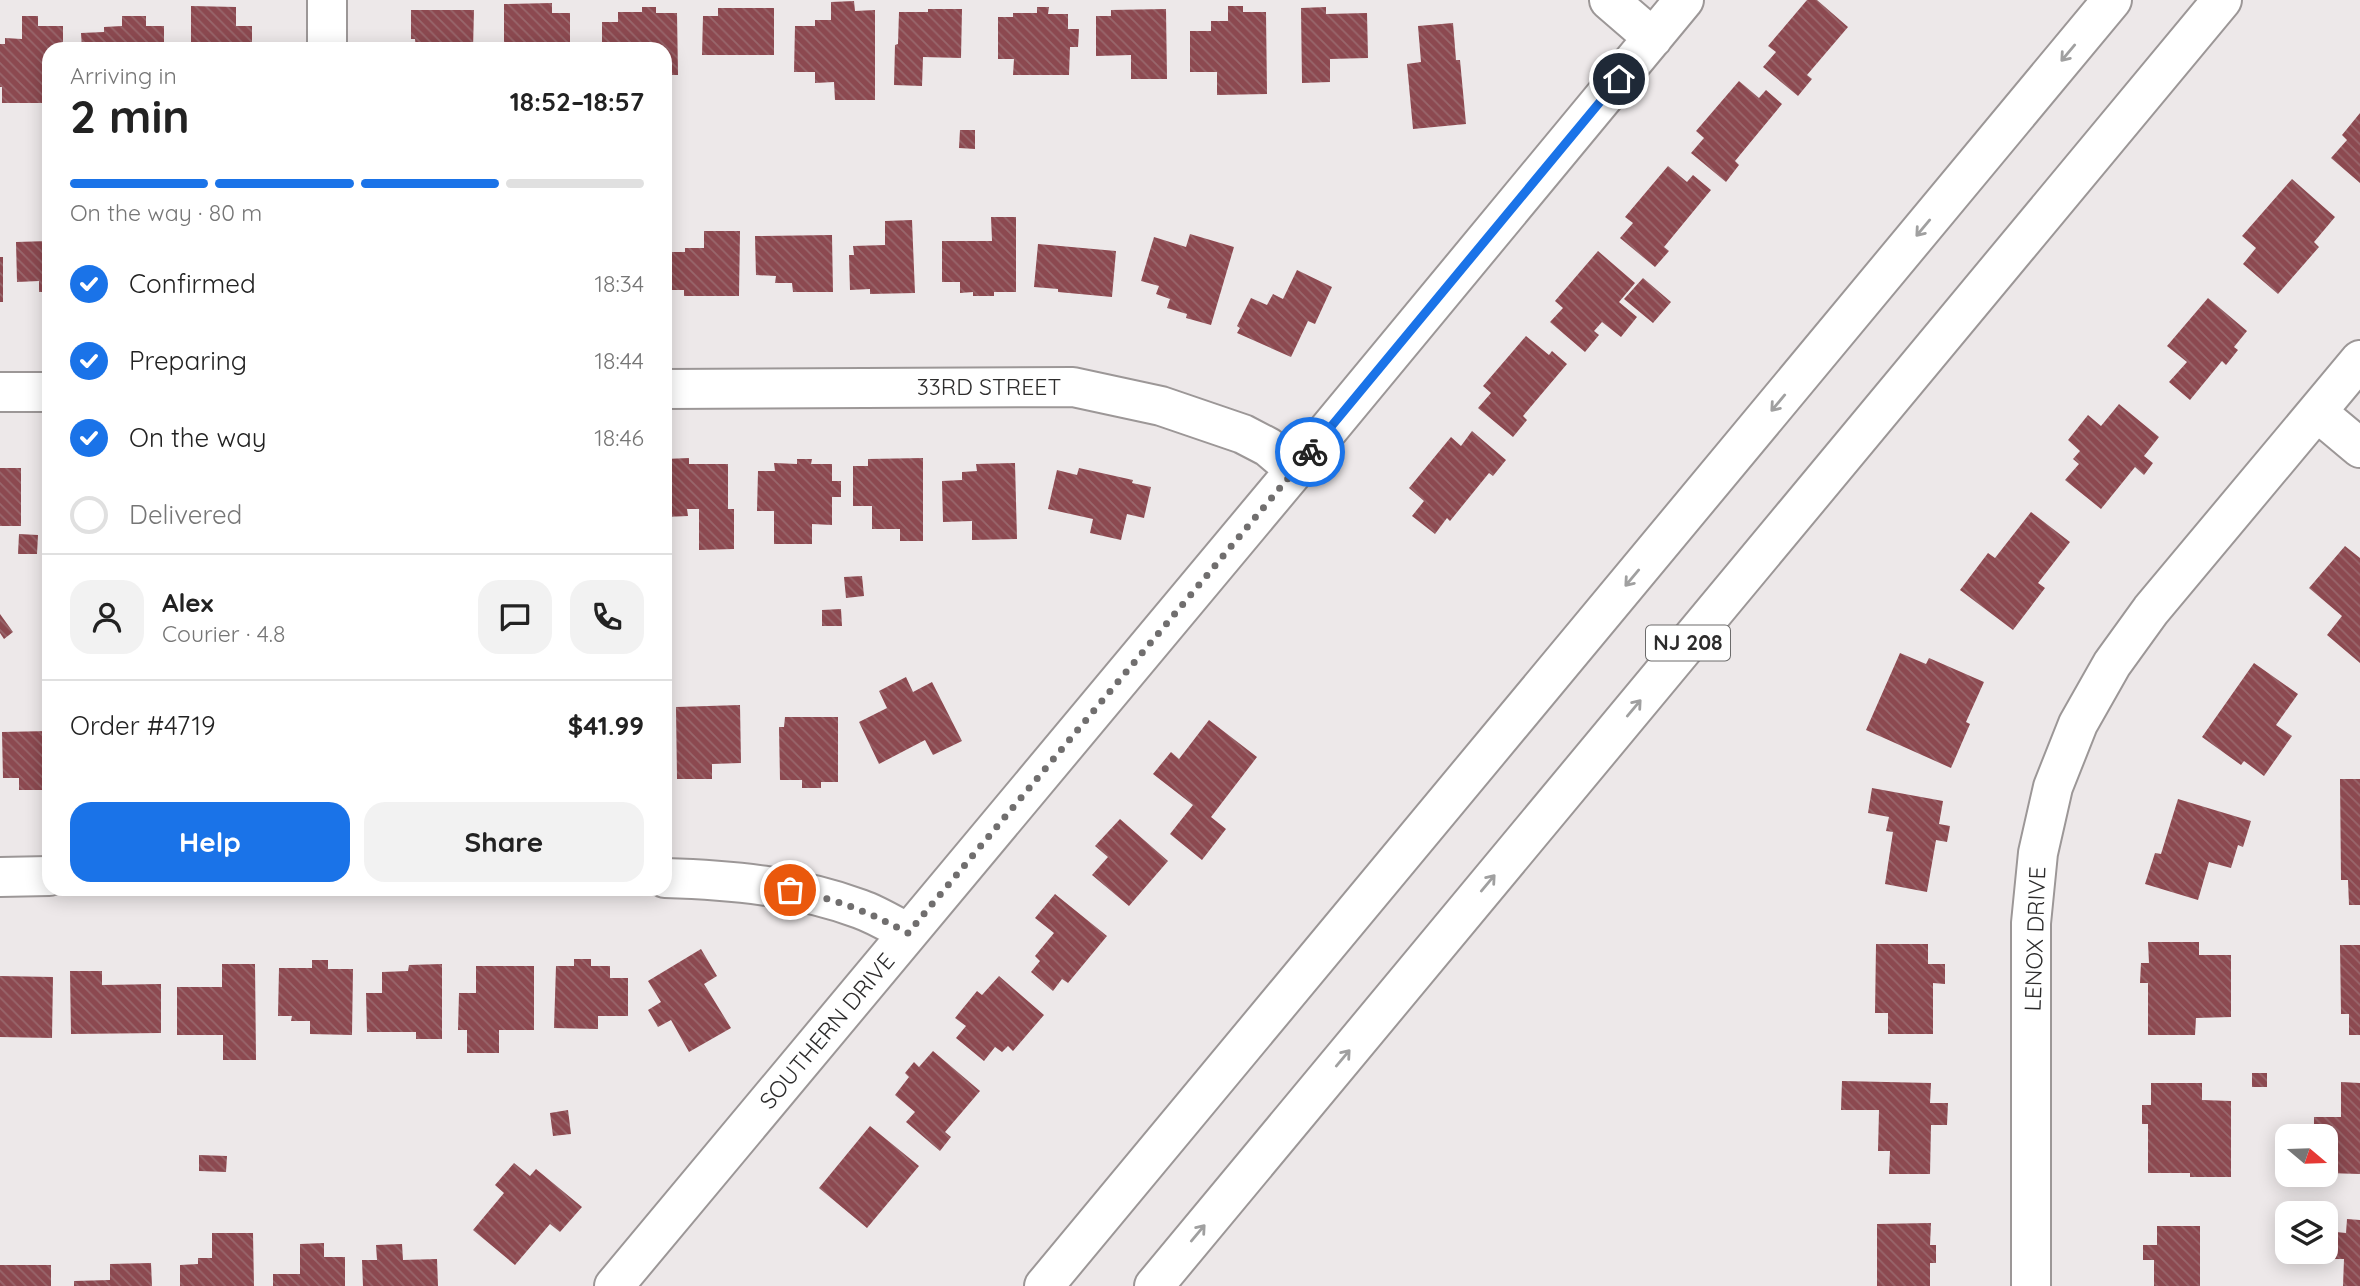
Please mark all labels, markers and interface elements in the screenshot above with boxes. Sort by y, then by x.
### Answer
one-way arrow [2060,43,2076,61]
pin [1589,49,1649,109]
icon: home [1600,60,1638,98]
text: Arriving in [70,61,177,90]
text: 18:52–18:57 [510,85,644,118]
text: 2 min [70,87,190,145]
text: On the way · 80 m [70,198,262,227]
one-way arrow [1915,218,1931,236]
icon: check [70,265,108,303]
text: Confirmed [129,267,256,300]
text: 18:34 [595,269,644,298]
icon: check [70,342,108,380]
text: Preparing [129,344,247,377]
text: 18:44 [595,346,644,375]
street label: 33RD STREET [917,372,1061,401]
one-way arrow [1770,393,1785,411]
courier [1275,417,1345,487]
icon: check [70,419,108,457]
text: On the way [129,421,267,454]
text: 18:46 [594,423,644,452]
icon: bike [1291,433,1329,471]
text: Delivered [129,498,242,531]
one-way arrow [1625,568,1640,586]
button: person [70,580,144,654]
button: chat [478,580,552,654]
button: phone [570,580,644,654]
text: Alex [162,586,213,619]
text: Courier · 4.8 [162,619,285,648]
road number: NJ 208 [1646,626,1730,660]
one-way arrow [1626,700,1641,718]
text: Order #4719 [70,709,216,742]
text: $41.99 [568,709,644,742]
button: Help [70,802,350,882]
button: Share [364,802,644,882]
pin [760,860,820,920]
street label: LENOX DRIVE [2017,866,2052,1012]
icon: bag [771,871,809,909]
one-way arrow [1480,875,1496,893]
street label: SOUTHERN DRIVE [753,947,900,1115]
one-way arrow [1335,1050,1351,1068]
north arrow [2275,1124,2338,1186]
map controls [2275,1124,2338,1264]
button: layers [2275,1201,2338,1264]
one-way arrow [1190,1225,1205,1243]

